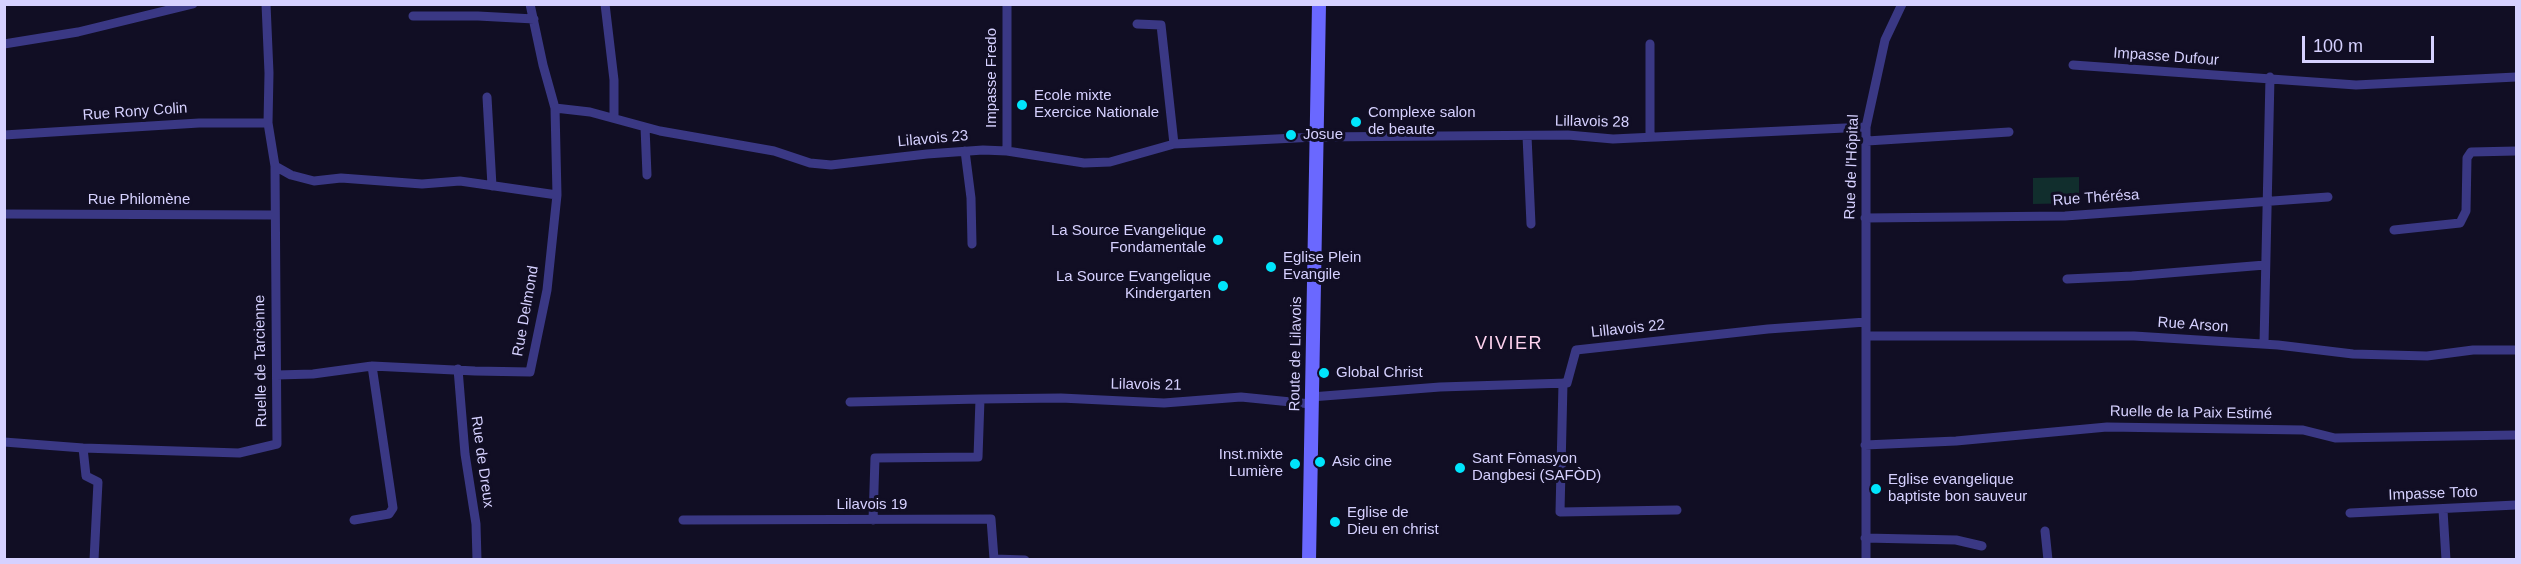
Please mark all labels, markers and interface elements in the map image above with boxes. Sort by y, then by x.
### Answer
scale bar [2305,24,2437,62]
street label: Impasse Fredo [983,28,1001,128]
text: 100 m [2313,36,2363,56]
street label: Impasse Dufour [2113,44,2219,70]
place label: Ecole mixte Exercice Nationale [1034,87,1159,122]
marker: Ecole mixte Exercice Nationale [1015,98,1029,112]
street label: Rue Rony Colin [82,99,188,125]
place label: Complexe salon de beaute [1368,104,1476,139]
street label: Lillavois 28 [1555,112,1629,132]
street label: Rue de l'Hôpital [1841,114,1863,220]
marker: Complexe salon de beaute [1349,115,1363,129]
place label: Josue [1303,126,1343,144]
street label: Lilavois 23 [897,127,969,151]
marker: Josue [1284,128,1298,142]
street label: Rue Thérésa [2052,186,2140,210]
street label: Rue Philomène [88,191,190,209]
place label: La Source Evangelique Fondamentale [1051,222,1206,257]
marker: La Source Evangelique Fondamentale [1211,233,1225,247]
place label: Eglise Plein Evangile [1283,249,1361,284]
marker: Eglise Plein Evangile [1264,260,1278,274]
street label: Rue Delmond [509,264,543,358]
place label: La Source Evangelique Kindergarten [1056,268,1211,303]
marker: La Source Evangelique Kindergarten [1216,279,1230,293]
street label: Ruelle de Tarcienne [251,295,271,427]
street label: Route de Lilavois [1286,296,1306,412]
street label: Rue Arson [2157,314,2229,336]
street label: Lillavois 22 [1590,316,1666,342]
district label: VIVIER [1475,333,1543,355]
place label: Global Christ [1336,364,1423,382]
marker: Global Christ [1317,366,1331,380]
street label: Lilavois 21 [1110,375,1182,395]
street label: Ruelle de la Paix Estimé [2110,403,2272,423]
street label: Rue de Dreux [467,415,497,509]
place label: Inst.mixte Lumière [1219,446,1283,481]
place label: Sant Fòmasyon Dangbesi (SAFÒD) [1472,450,1601,485]
place label: Asic cine [1332,453,1392,471]
marker: Asic cine [1313,455,1327,469]
marker: Inst.mixte Lumière [1288,457,1302,471]
marker: Sant Fòmasyon Dangbesi (SAFÒD) [1453,461,1467,475]
place label: Eglise evangelique baptiste bon sauveur [1888,471,2027,506]
marker: Eglise evangelique baptiste bon sauveur [1869,482,1883,496]
street label: Impasse Toto [2388,483,2478,505]
street label: Lilavois 19 [837,496,907,514]
place label: Eglise de Dieu en christ [1347,504,1439,539]
marker: Eglise de Dieu en christ [1328,515,1342,529]

